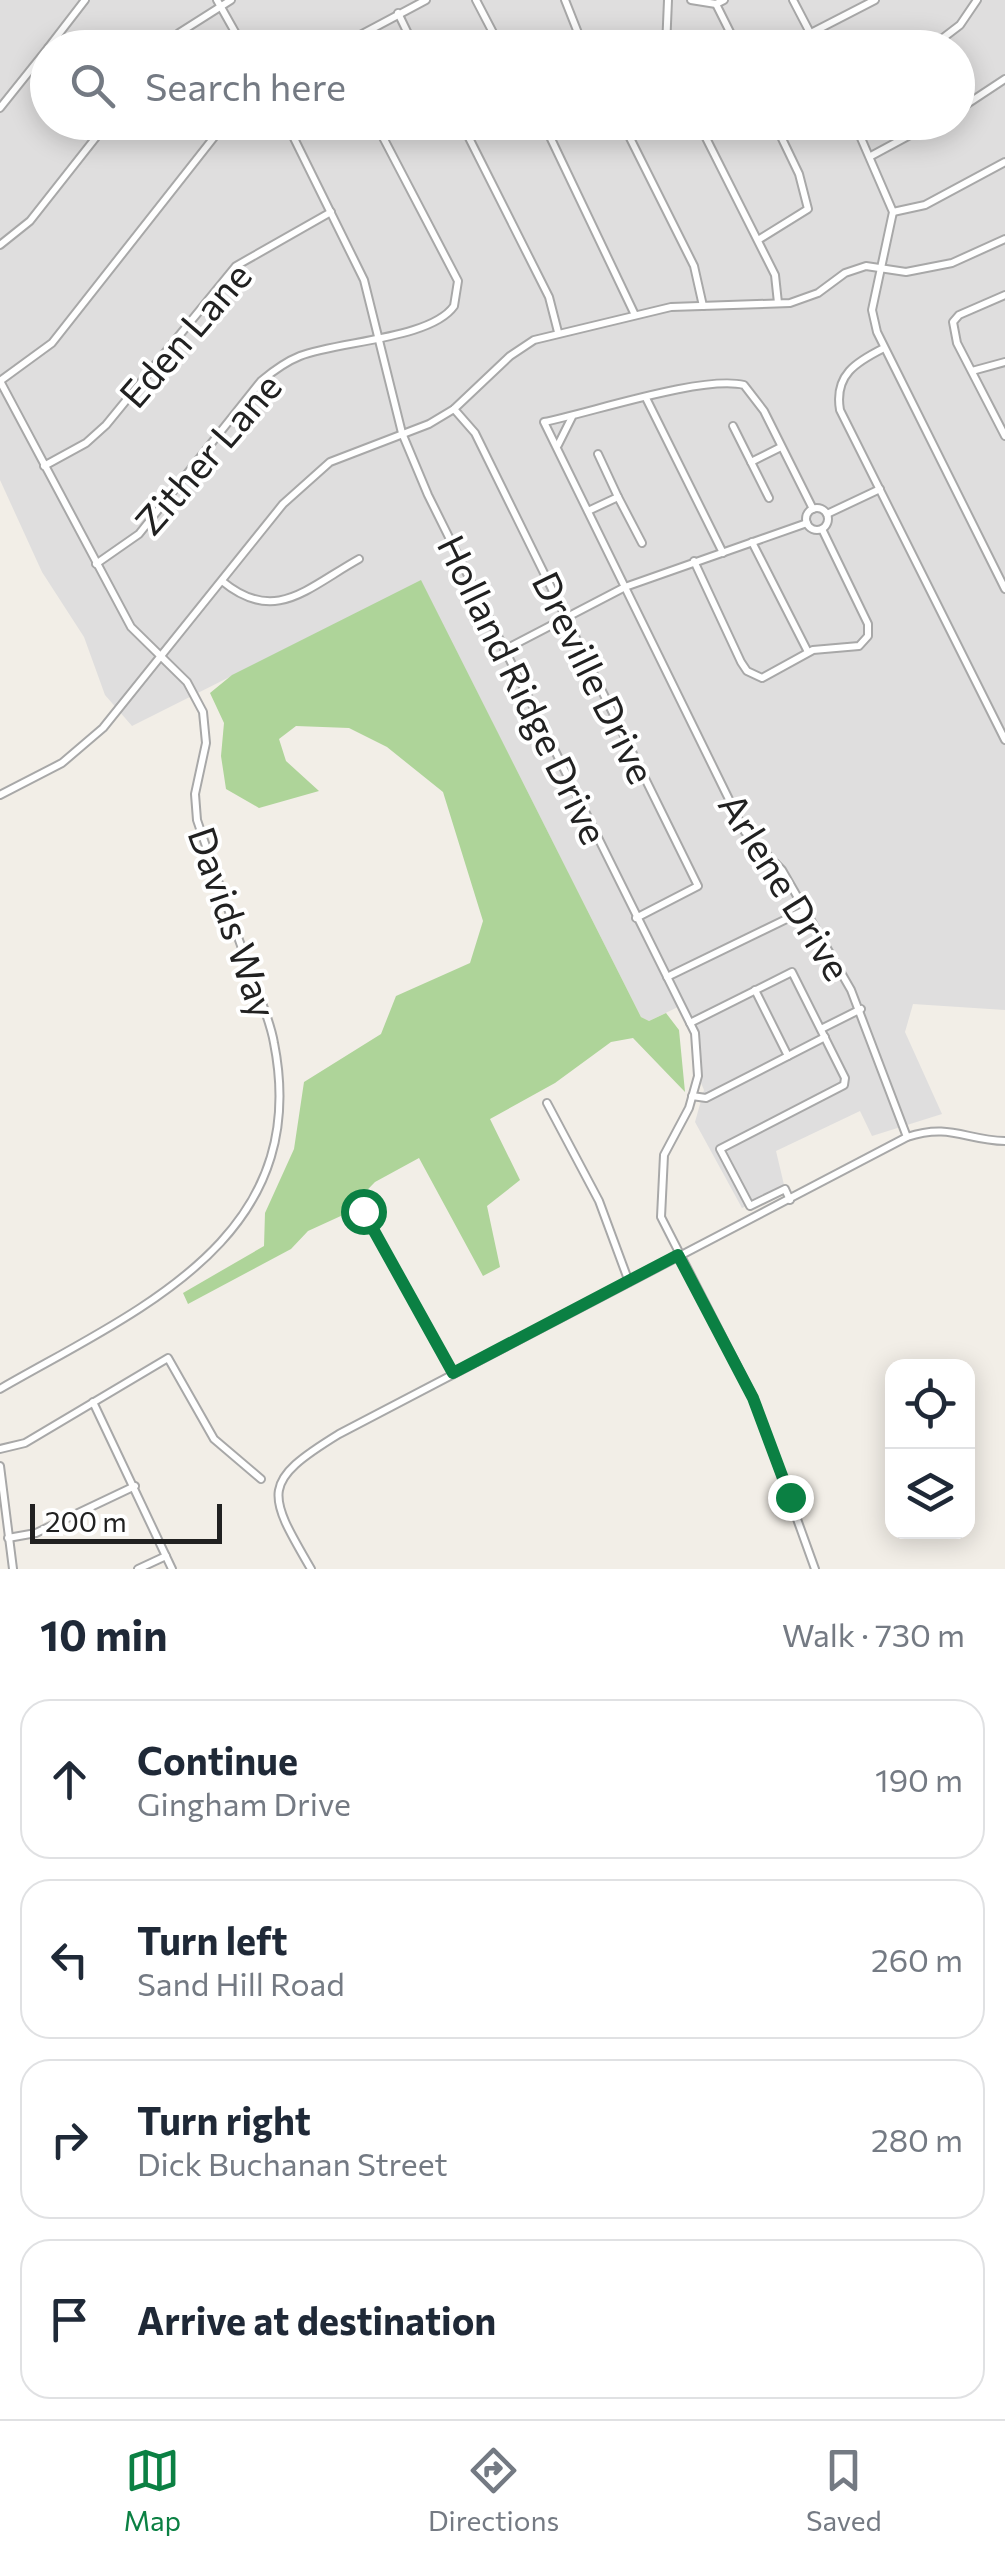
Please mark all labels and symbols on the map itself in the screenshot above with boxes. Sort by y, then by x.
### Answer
street label: Eden Lane [108,252,260,416]
street label: Zither Lane [124,363,290,543]
street label: Holland Ridge Drive [429,527,619,851]
street label: Dreville Drive [524,563,666,791]
street label: Arlene Drive [710,784,862,988]
street label: Davids Way [179,820,289,1024]
route start [341,1189,387,1235]
route end [768,1475,814,1521]
scale bar [30,1499,222,1544]

